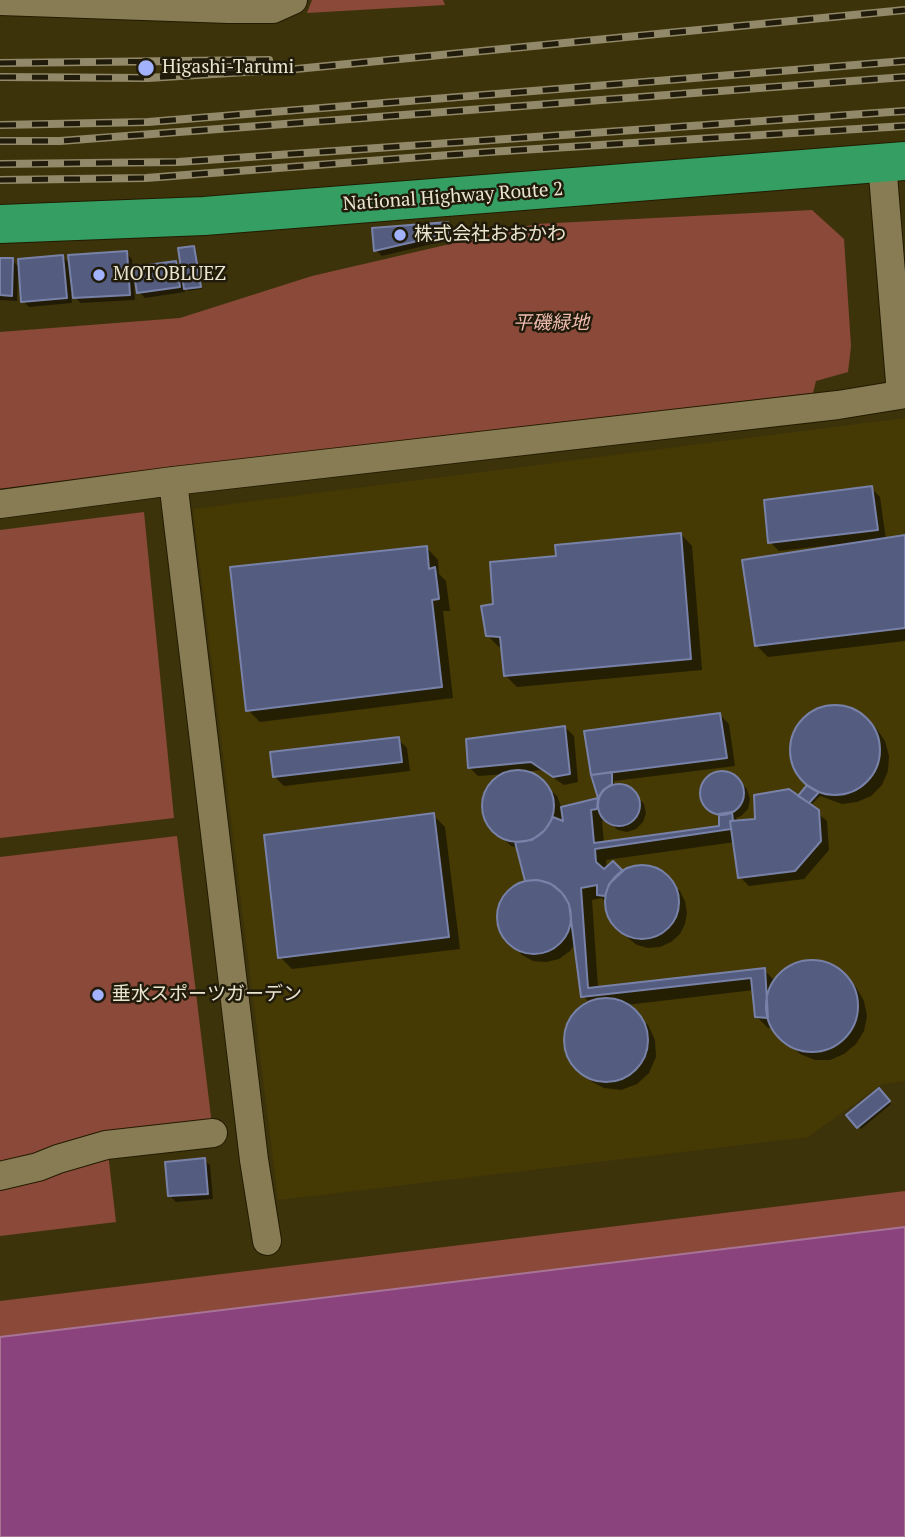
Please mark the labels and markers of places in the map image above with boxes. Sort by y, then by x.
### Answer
place label: Higashi-Tarumi [162,57,294,79]
marker: Higashi-Tarumi [136,58,156,78]
place label: 株式会社おおかわ [414,224,566,246]
marker: 株式会社おおかわ [392,227,408,243]
place label: MOTOBLUEZ [113,264,226,286]
marker: MOTOBLUEZ [91,267,107,283]
place label: 垂水スポーツガーデン [112,984,302,1006]
marker: 垂水スポーツガーデン [90,987,106,1003]

